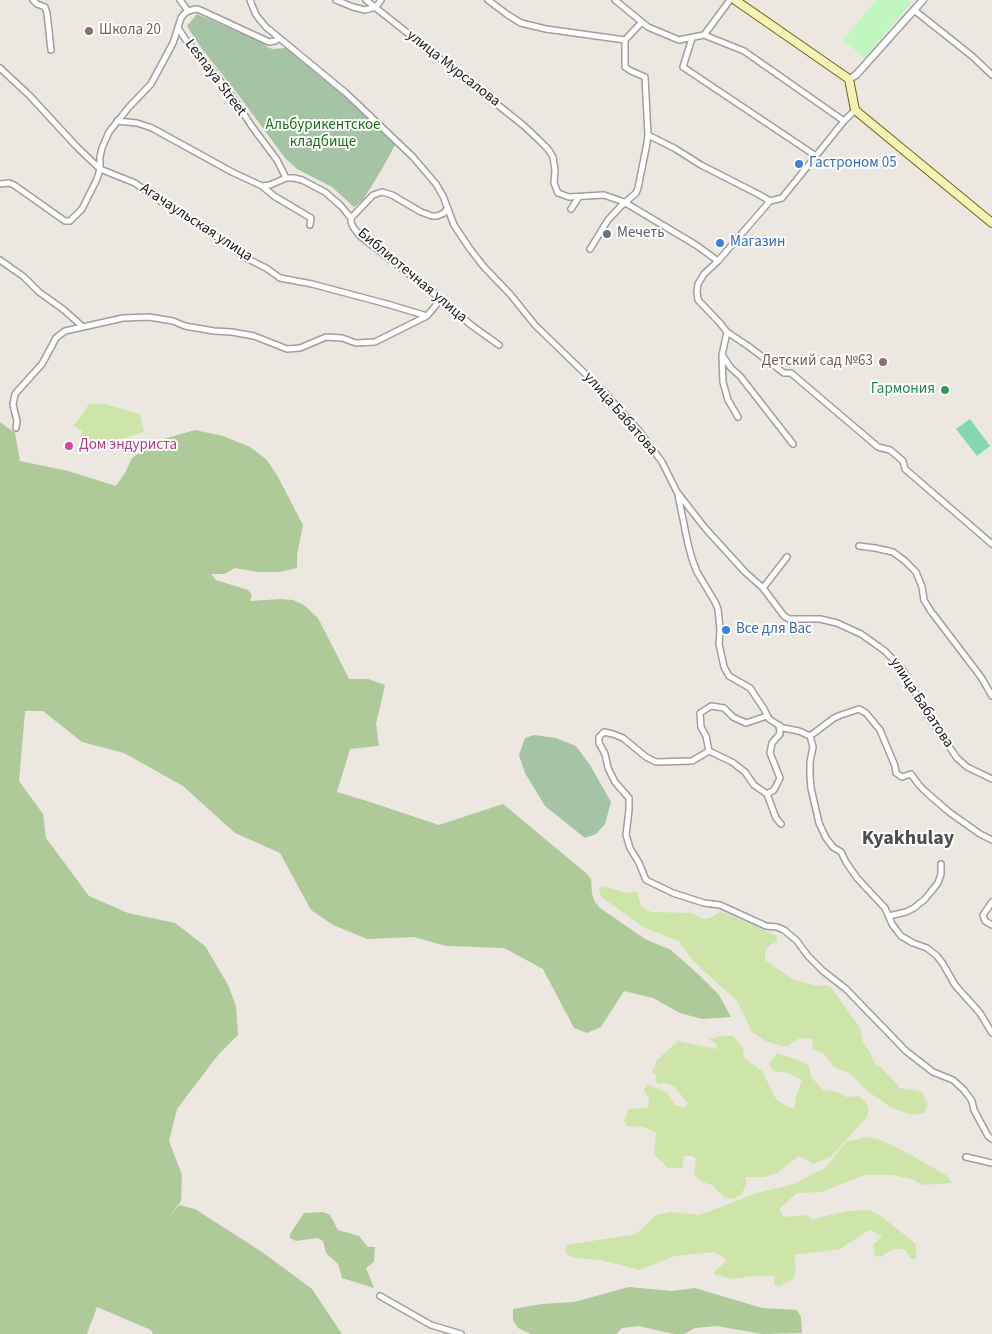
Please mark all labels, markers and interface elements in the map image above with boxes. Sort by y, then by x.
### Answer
place label: Школа 20 [99,22,161,40]
marker: Школа 20 [83,25,95,37]
street label: улица Мурсалова [403,27,503,111]
street label: Lesnaya Street [180,36,250,120]
park label: Альбурикентское кладбище [266,117,380,152]
place label: Гастроном 05 [809,155,897,173]
marker: Гастроном 05 [793,158,805,170]
street label: Агачаульская улица [136,180,256,266]
street label: Библиотечная улица [354,225,470,327]
place label: Мечеть [617,225,665,243]
marker: Мечеть [601,228,613,240]
place label: Магазин [730,234,785,252]
marker: Магазин [714,237,726,249]
place label: Детский сад №63 [762,353,873,371]
marker: Детский сад №63 [877,356,889,368]
street label: улица Бабатова [579,369,661,459]
place label: Гармония [871,381,935,399]
marker: Гармония [939,384,951,396]
place label: Дом эндуриста [79,437,177,455]
marker: Дом эндуриста [63,440,75,452]
place label: Все для Вас [736,621,812,639]
marker: Все для Вас [720,624,732,636]
street label: улица Бабатова [885,655,957,751]
district label: Kyakhulay [862,828,954,852]

